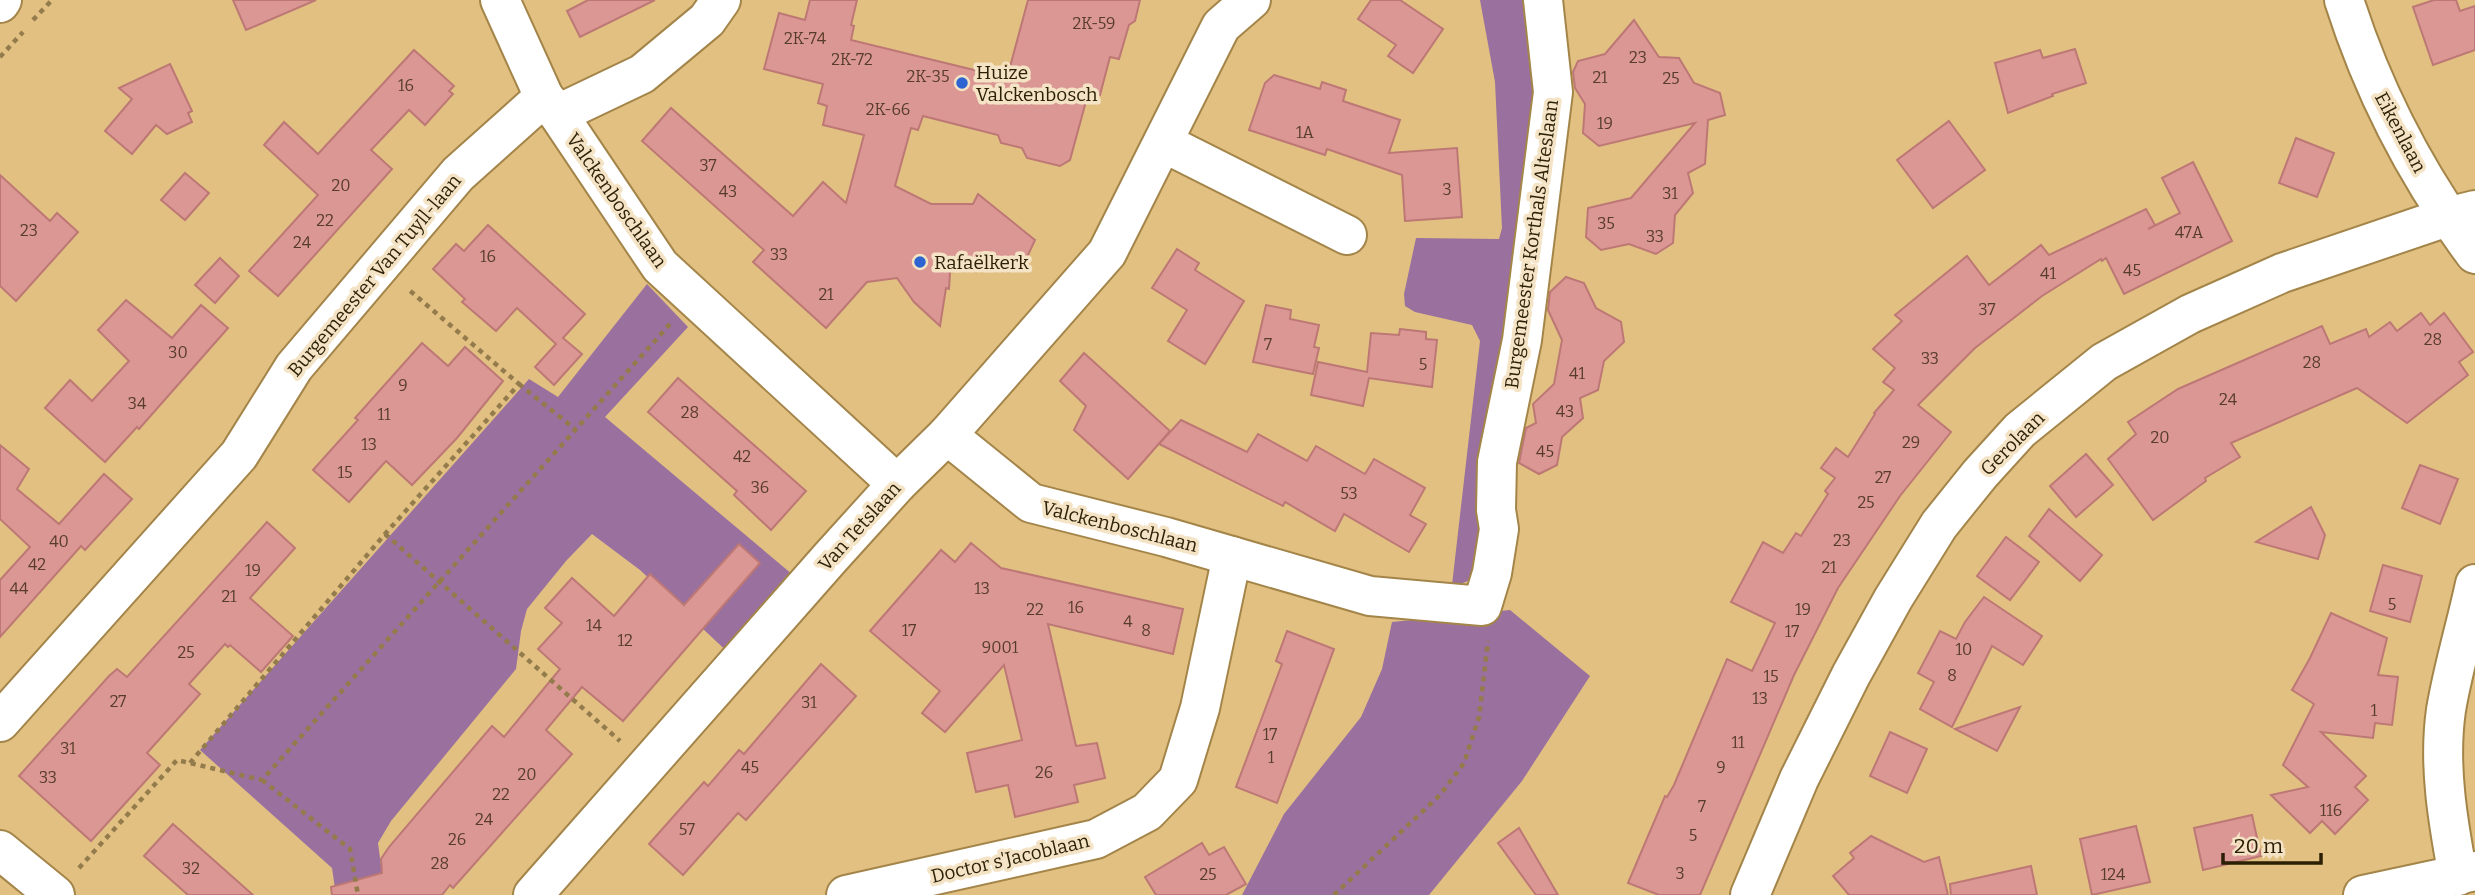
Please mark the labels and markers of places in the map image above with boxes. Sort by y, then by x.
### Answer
place label: Huize Valckenbosch [976,61,1098,106]
marker: Huize Valckenbosch [954,75,970,91]
place label: Rafaëlkerk [934,251,1029,274]
marker: Rafaëlkerk [912,254,928,270]

